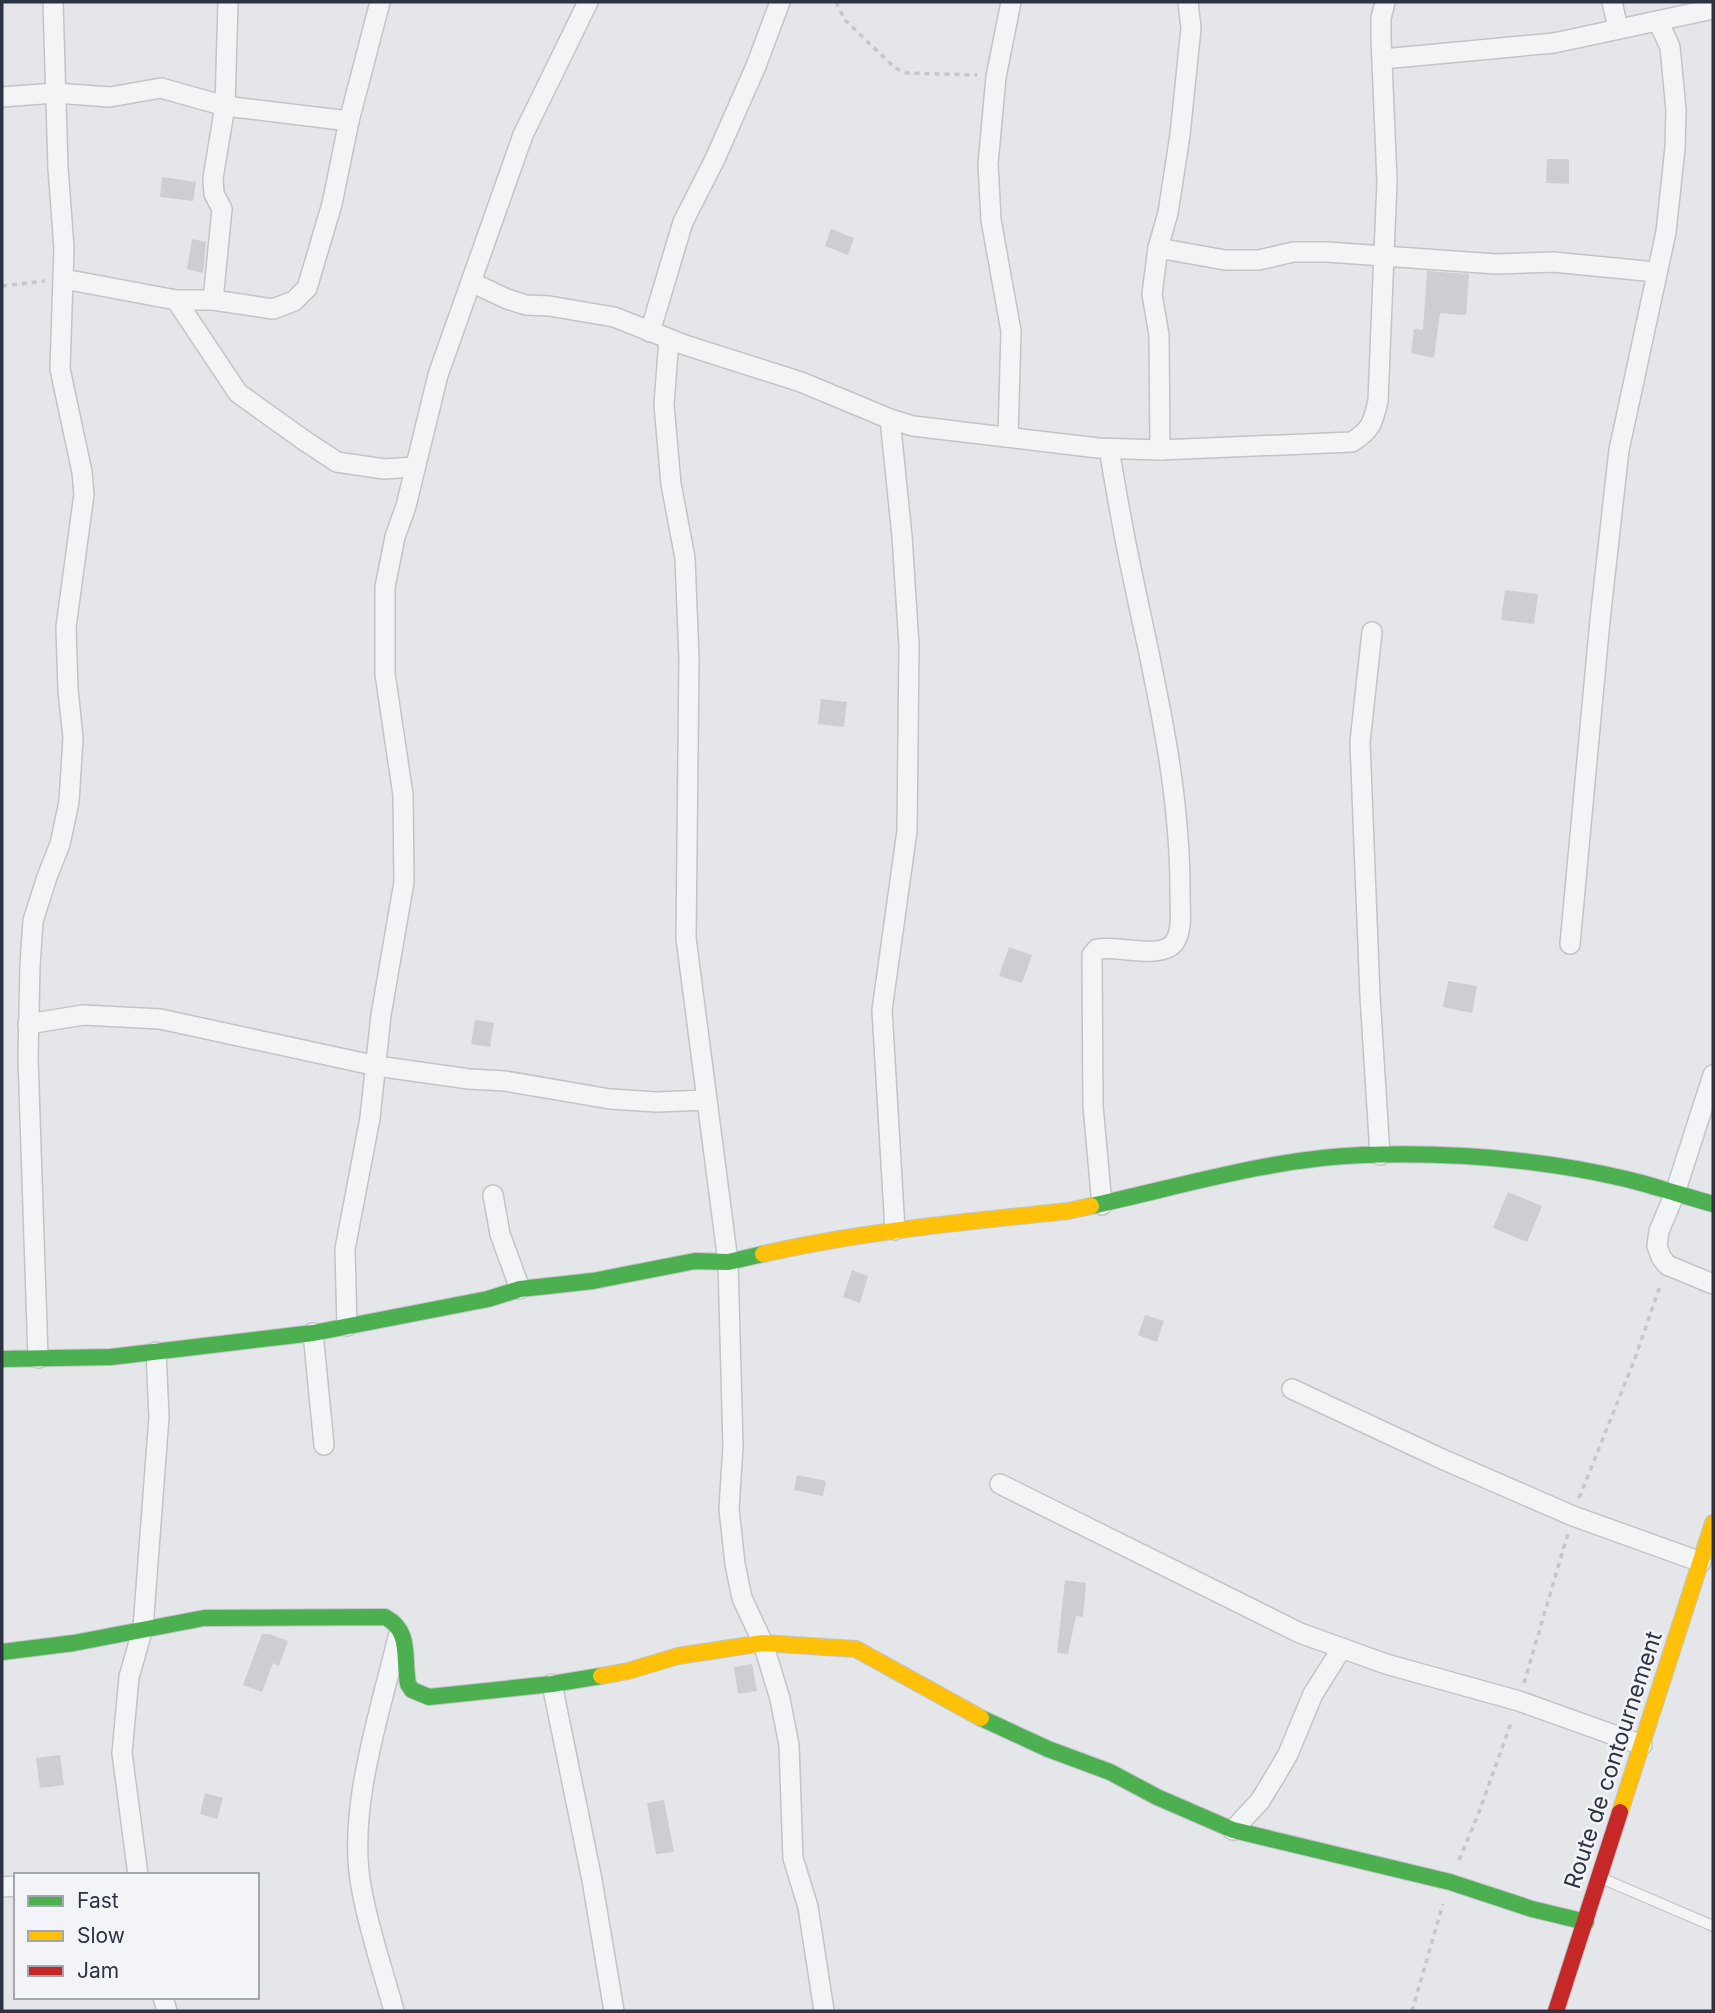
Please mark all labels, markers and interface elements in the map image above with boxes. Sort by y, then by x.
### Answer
street label: Route de contournement [1558,1627,1668,1892]
legend [14,1873,259,1999]
text: Fast [77,1888,119,1913]
text: Slow [77,1923,125,1948]
text: Jam [77,1958,119,1983]

